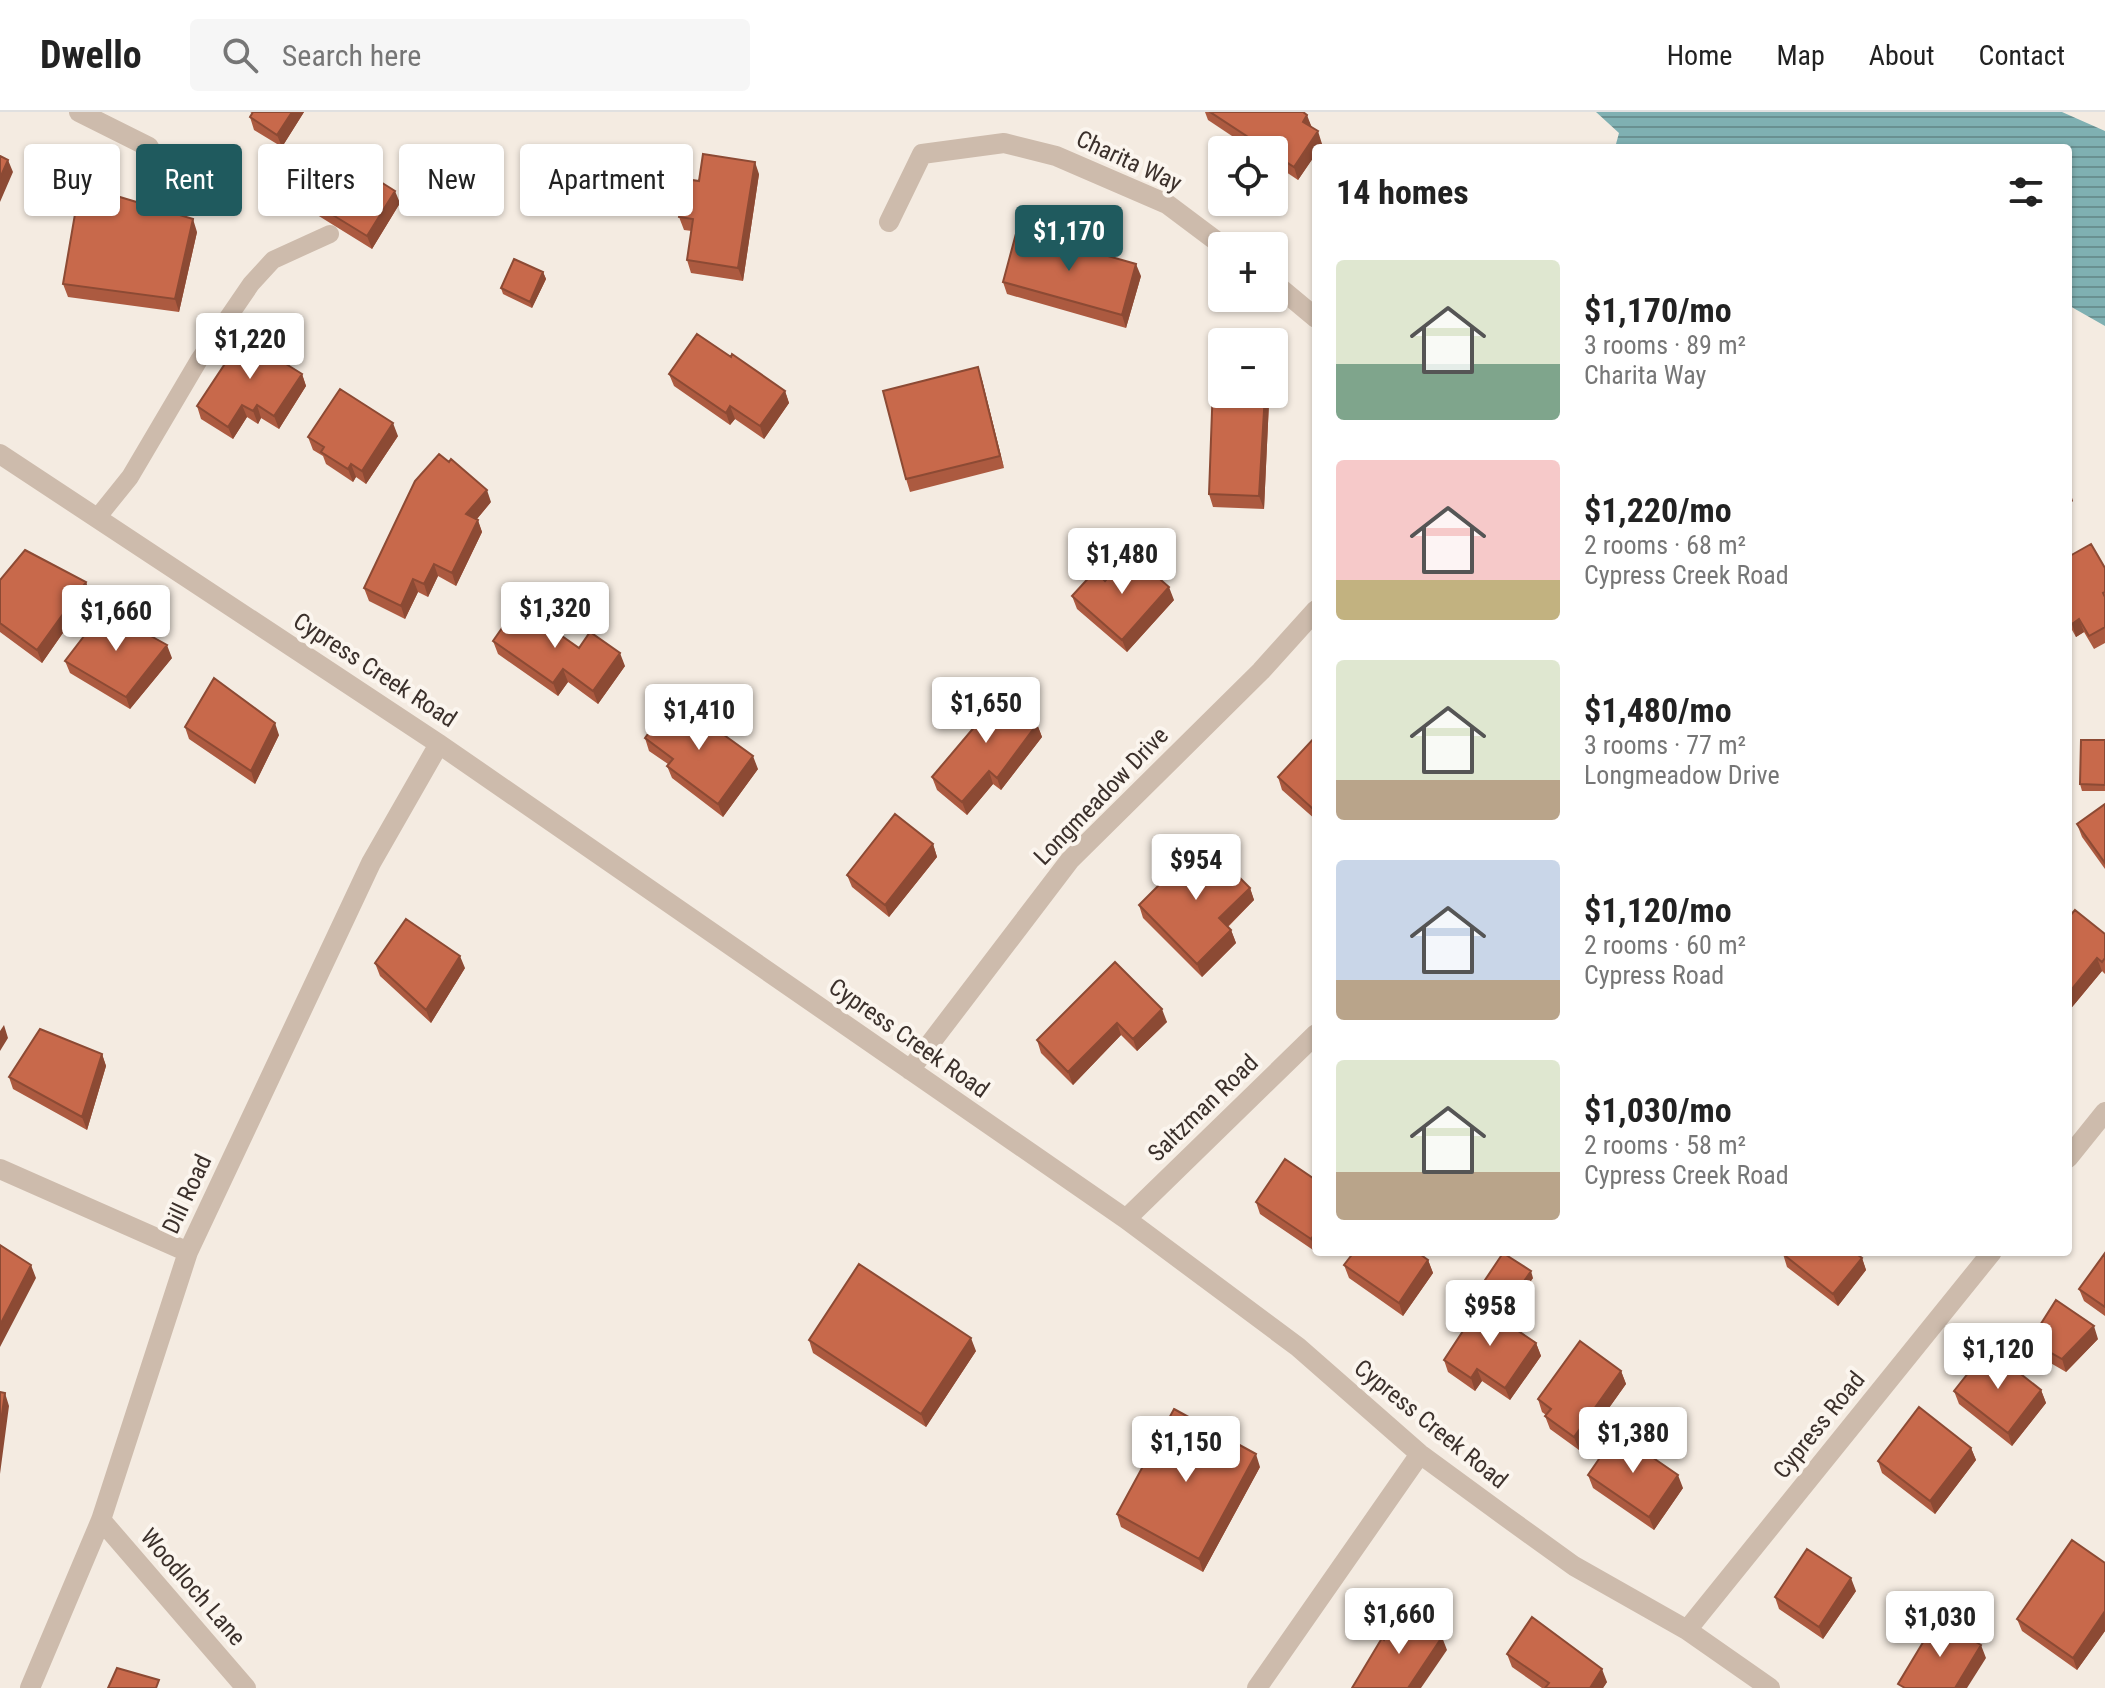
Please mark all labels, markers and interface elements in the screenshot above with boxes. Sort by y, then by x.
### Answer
search box [190,19,750,91]
text: Dwello [40,33,142,77]
icon: search [218,33,262,77]
text: Search here [282,38,421,73]
text: Home [1667,39,1732,72]
text: Map [1776,39,1825,72]
text: About [1869,39,1935,72]
text: Contact [1979,39,2065,72]
street label: Charita Way [1072,124,1186,198]
map controls [1208,136,1288,408]
button: locate [1208,136,1288,216]
chip: Buy [24,144,120,216]
chip: Rent [136,144,242,216]
chip: Filters [258,144,383,216]
chip: New [399,144,504,216]
chip: Apartment [520,144,693,216]
icon: filters [2004,170,2048,214]
text: 14 homes [1336,172,1469,212]
pin: $1,170 [1004,205,1134,273]
text: $1,170 [1033,216,1105,246]
button: + [1208,232,1288,312]
text: $1,170/mo [1584,290,1732,330]
icon: home [1400,292,1496,388]
pin: $1,220 [185,313,315,381]
text: $1,220 [214,324,286,354]
button: − [1208,328,1288,408]
text: 3 rooms · 89 m² [1584,330,1746,360]
text: Charita Way [1584,360,1706,390]
text: $1,220/mo [1584,490,1732,530]
icon: home [1400,492,1496,588]
pin: $1,480 [1057,528,1187,596]
text: 2 rooms · 68 m² [1584,530,1746,560]
text: $1,480 [1086,539,1158,569]
text: Cypress Creek Road [1584,560,1789,590]
pin: $1,320 [490,582,620,650]
pin: $1,660 [51,585,181,653]
text: $1,320 [519,593,591,623]
text: $1,660 [80,596,152,626]
street label: Cypress Creek Road [288,607,462,733]
pin: $1,650 [921,677,1051,745]
pin: $1,410 [634,684,764,752]
text: $1,650 [950,688,1022,718]
text: $1,480/mo [1584,690,1732,730]
icon: home [1400,692,1496,788]
text: $1,410 [663,695,735,725]
street label: Longmeadow Drive [1028,721,1174,871]
text: 3 rooms · 77 m² [1584,730,1746,760]
text: Longmeadow Drive [1584,760,1780,790]
pin: $954 [1149,834,1243,902]
text: $954 [1170,845,1222,875]
text: $1,120/mo [1584,890,1732,930]
icon: home [1400,892,1496,988]
text: 2 rooms · 60 m² [1584,930,1746,960]
text: Cypress Road [1584,960,1724,990]
street label: Cypress Creek Road [824,972,994,1104]
street label: Saltzman Road [1142,1049,1264,1167]
text: $1,030/mo [1584,1090,1732,1130]
icon: home [1400,1092,1496,1188]
text: 2 rooms · 58 m² [1584,1130,1746,1160]
street label: Dill Road [157,1150,217,1238]
text: Cypress Creek Road [1584,1160,1789,1190]
pin: $958 [1443,1280,1537,1348]
text: $958 [1464,1291,1516,1321]
pin: $1,120 [1933,1323,2063,1391]
text: $1,120 [1962,1334,2034,1364]
street label: Cypress Creek Road [1349,1354,1513,1494]
street label: Cypress Road [1767,1366,1871,1484]
pin: $1,380 [1568,1407,1698,1475]
pin: $1,150 [1121,1416,1251,1484]
text: $1,380 [1597,1418,1669,1448]
text: $1,150 [1150,1427,1222,1457]
street label: Woodloch Lane [135,1523,251,1651]
pin: $1,660 [1334,1588,1464,1656]
pin: $1,030 [1875,1591,2005,1659]
text: $1,660 [1363,1599,1435,1629]
text: $1,030 [1904,1602,1976,1632]

